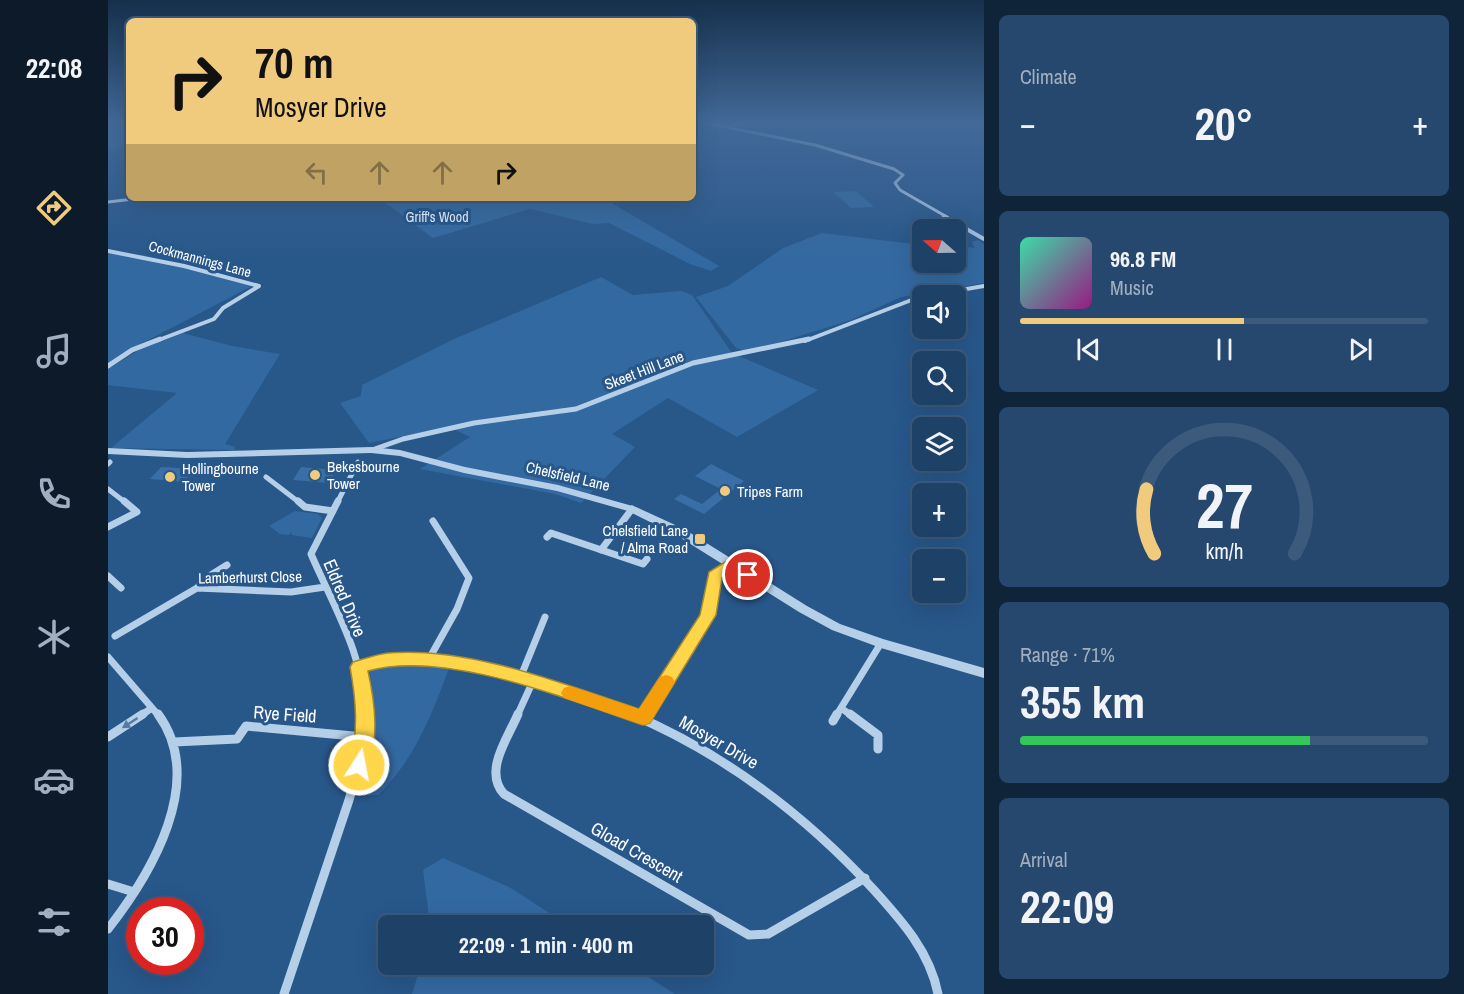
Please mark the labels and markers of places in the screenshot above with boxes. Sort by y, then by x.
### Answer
place label: Bekesbourne Tower [327,456,400,494]
place label: Hollingbourne Tower [182,458,259,496]
marker: Bekesbourne Tower [308,468,322,482]
marker: Hollingbourne Tower [163,470,177,484]
place label: Tripes Farm [737,481,803,502]
marker: Tripes Farm [718,484,732,498]
place label: Chelsfield Lane / Alma Road [603,520,688,558]
marker: Chelsfield Lane / Alma Road [693,532,707,546]
pin [722,549,773,600]

